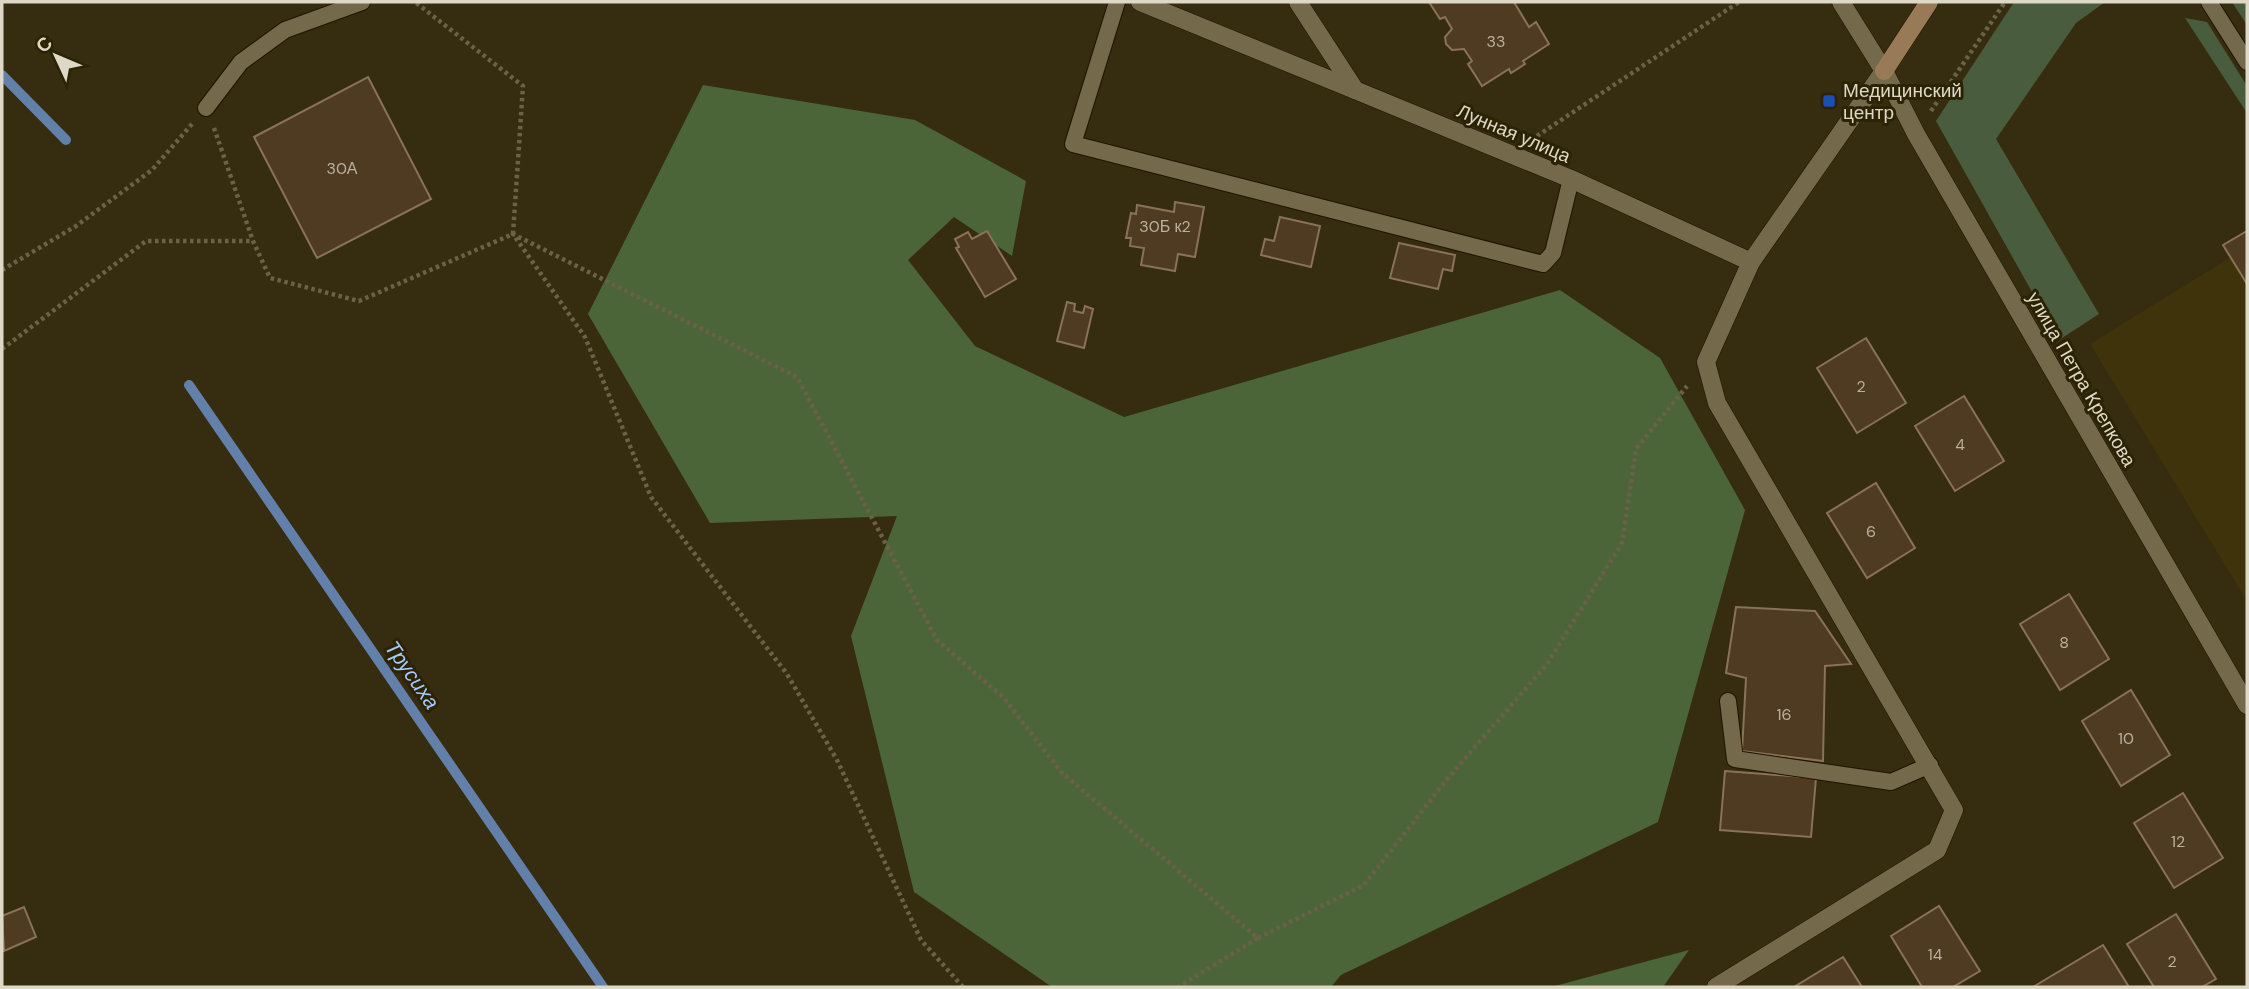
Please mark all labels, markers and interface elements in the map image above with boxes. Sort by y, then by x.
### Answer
north arrow [21,21,91,91]
text: С [30,31,58,58]
house number: 33 [1487,31,1505,52]
place label: Медицинский центр [1843,78,1962,125]
marker: Медицинский центр [1821,93,1837,109]
street label: Лунная улица [1453,98,1575,169]
house number: 30А [326,158,358,179]
house number: 30Б к2 [1139,216,1191,237]
street label: улица Петра Крепкова [2021,287,2142,472]
house number: 2 [1856,376,1866,397]
house number: 4 [1955,434,1965,455]
house number: 6 [1866,521,1876,542]
house number: 8 [2059,632,2069,653]
water label: Трусиха [378,635,446,715]
house number: 16 [1776,704,1792,725]
house number: 10 [2118,728,2134,749]
house number: 12 [2171,831,2185,852]
house number: 14 [1928,944,1943,965]
house number: 2 [2167,951,2177,972]

